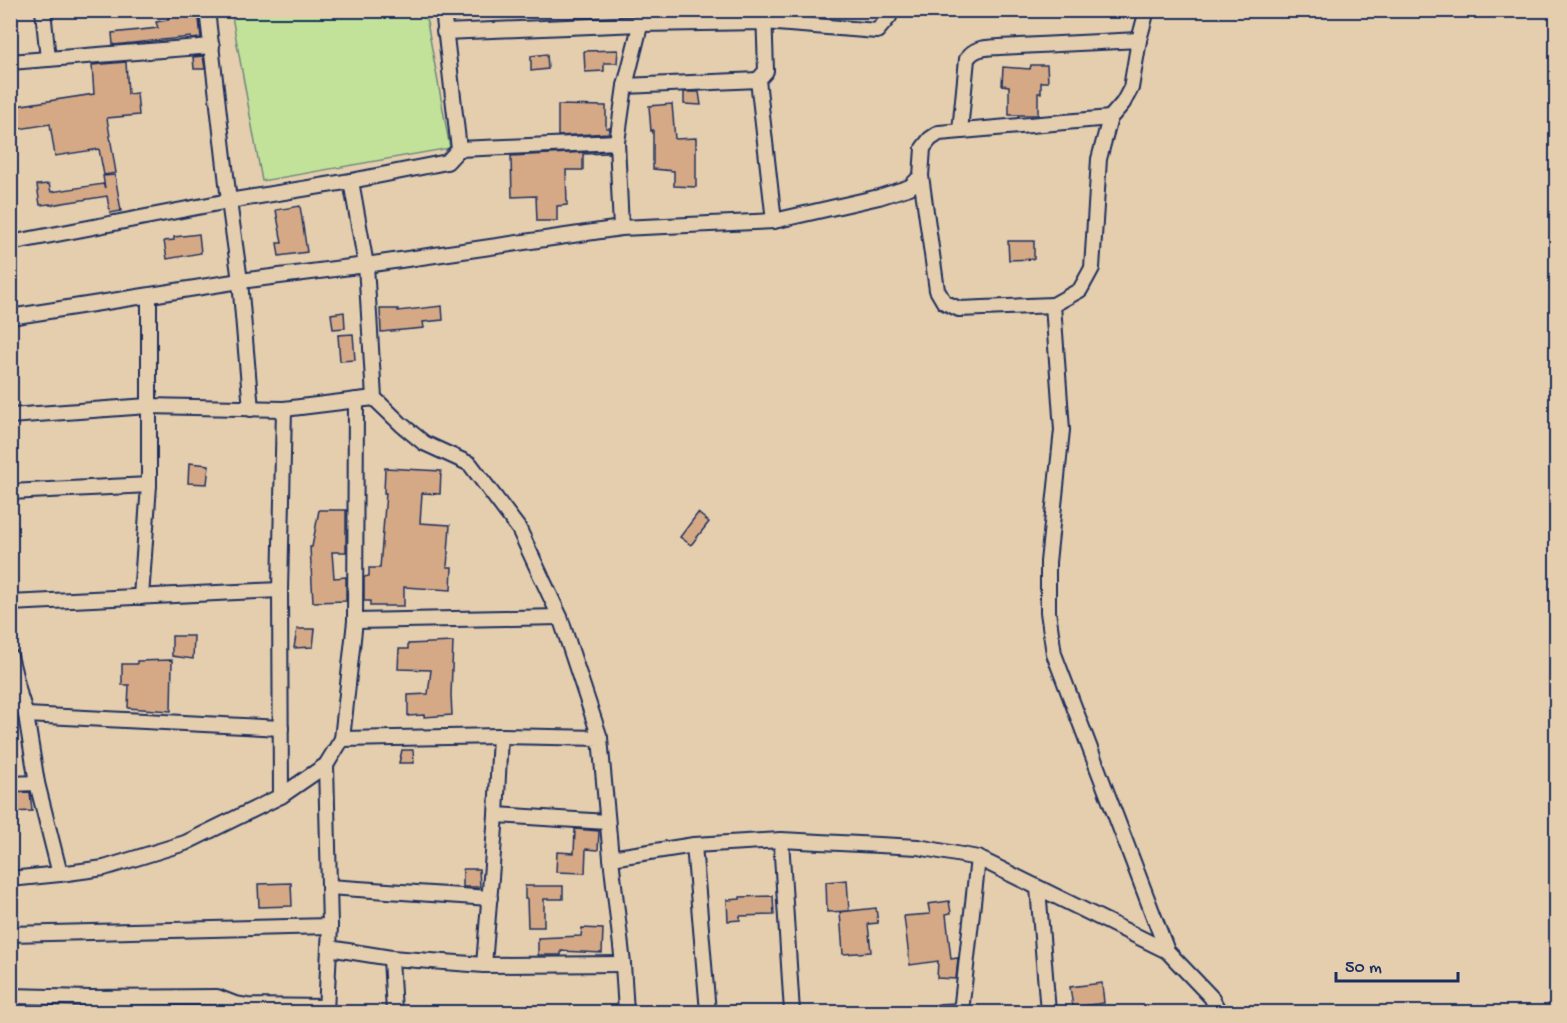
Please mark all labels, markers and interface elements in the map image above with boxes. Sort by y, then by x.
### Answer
scale bar [1336,945,1458,983]
text: 50 m [1345,958,1382,979]

